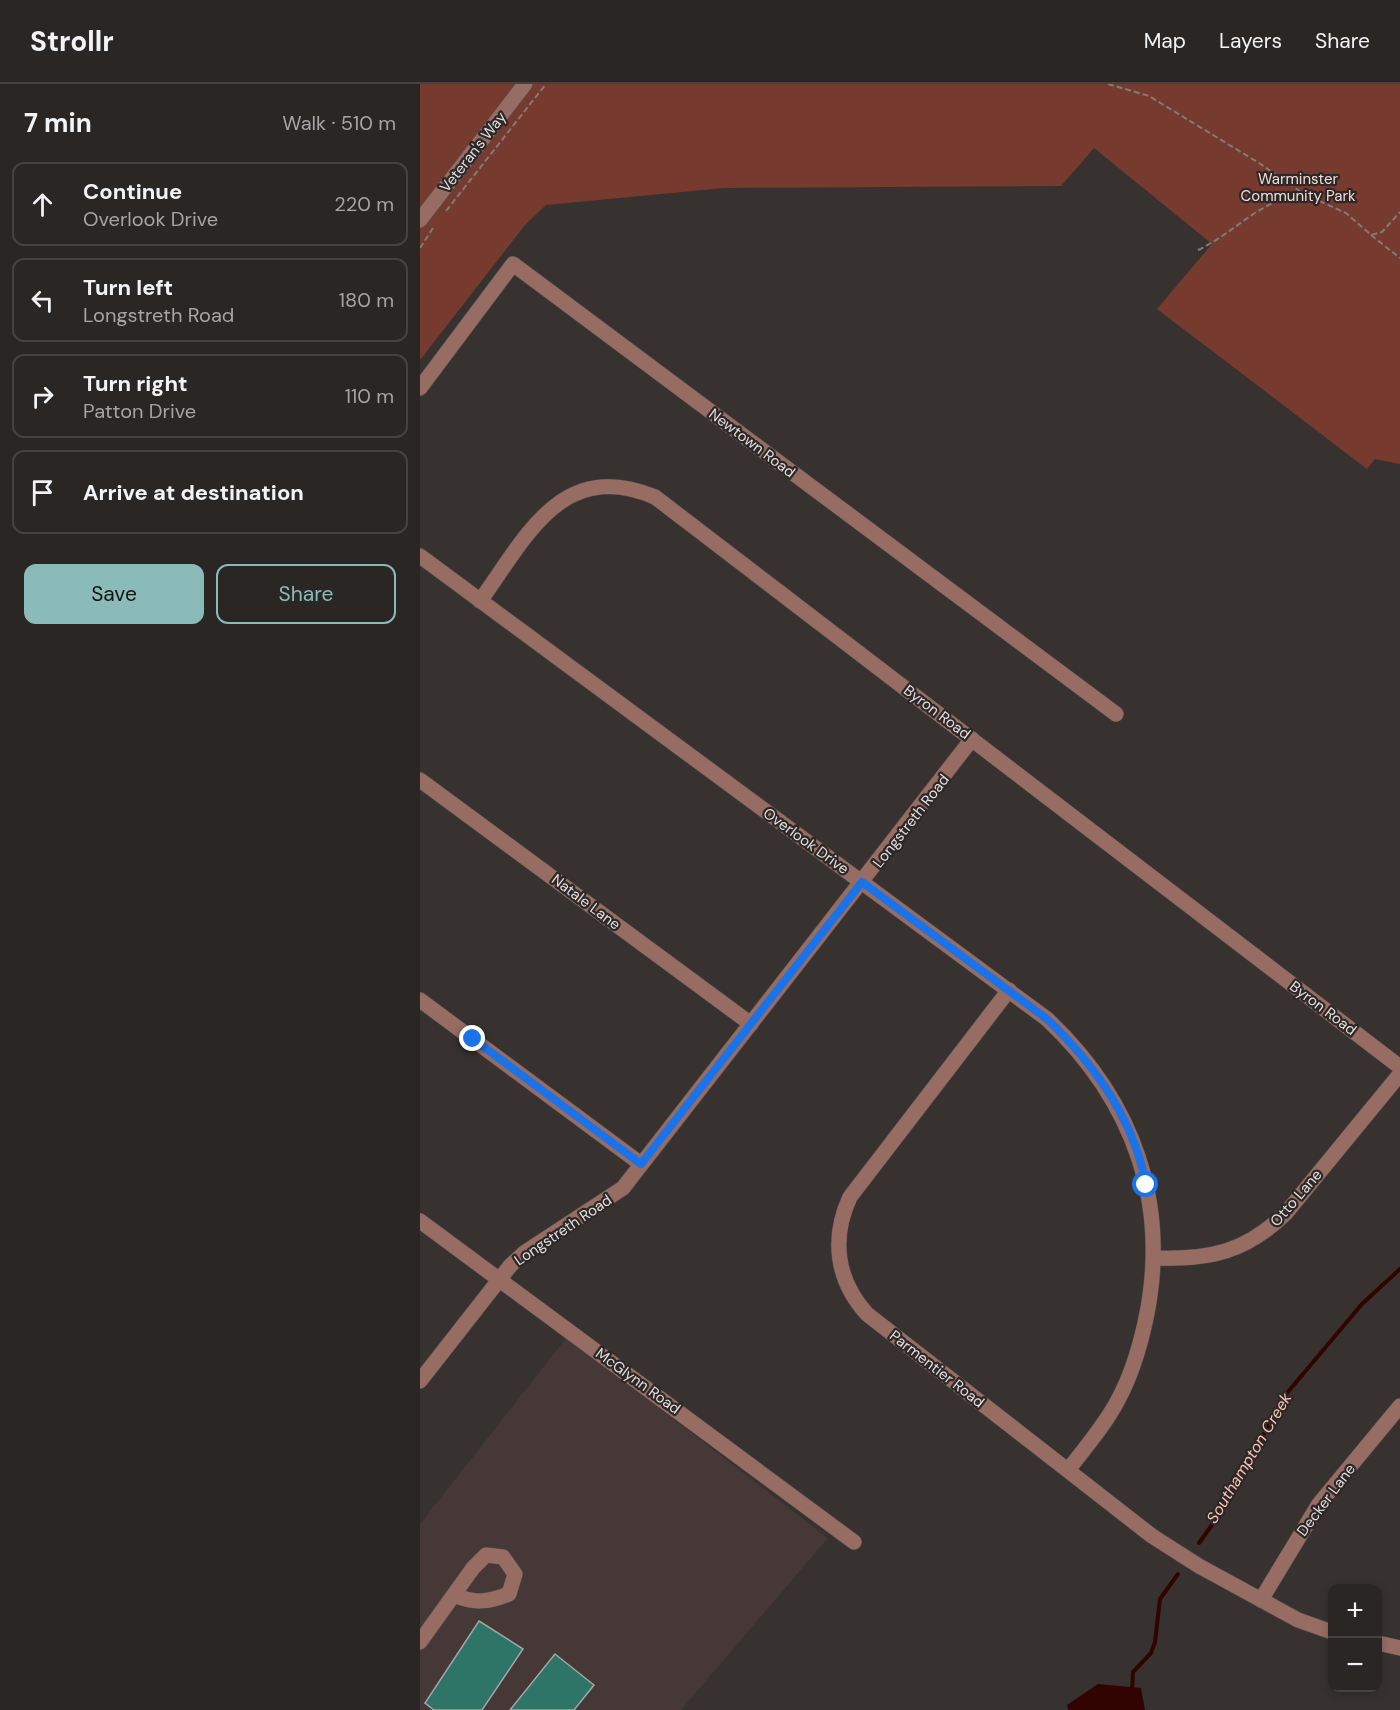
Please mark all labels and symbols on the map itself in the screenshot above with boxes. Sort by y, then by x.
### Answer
street label: Veteran's Way [435,107,511,196]
park label: Warminster Community Park [1240,169,1356,206]
street label: Newtown Road [705,404,799,482]
street label: Byron Road [899,680,975,744]
street label: Longstreth Road [868,770,954,872]
street label: Overlook Drive [759,803,853,879]
street label: Natale Lane [547,870,625,934]
street label: Byron Road [1285,976,1361,1040]
route end [459,1025,485,1051]
street label: Otto Lane [1266,1165,1326,1231]
route start [1132,1171,1158,1197]
street label: Longstreth Road [510,1190,616,1270]
street label: Parmentier Road [886,1326,988,1412]
street label: McGlynn Road [592,1343,684,1419]
water label: Southampton Creek [1202,1388,1297,1527]
street label: Decker Lane [1292,1460,1360,1540]

